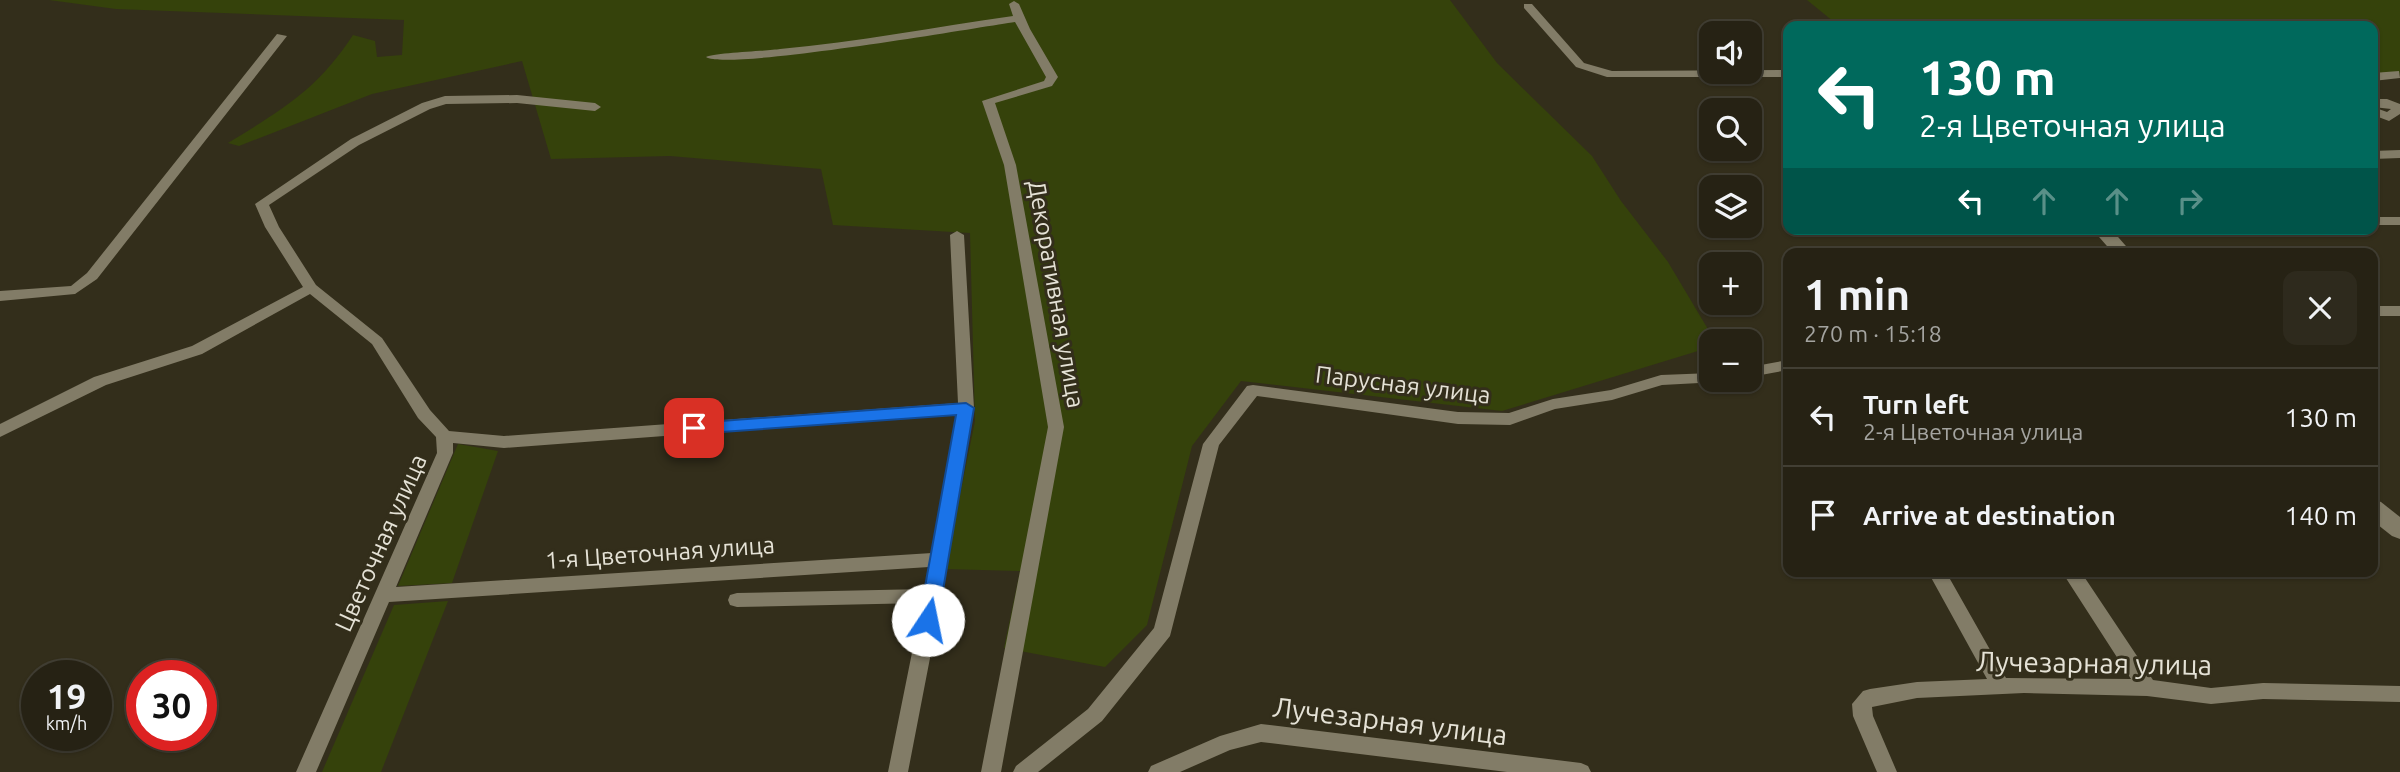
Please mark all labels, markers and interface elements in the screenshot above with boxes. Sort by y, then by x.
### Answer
map controls [1699,21,1762,392]
button: sound [1699,21,1762,84]
icon: left [1804,49,1895,140]
text: 130 m [1919,49,2056,104]
button: search [1699,98,1762,161]
text: 2-я Цветочная улица [1919,107,2226,143]
button: layers [1699,175,1762,238]
street label: Декоративная улица [1023,178,1090,410]
icon: left [1952,182,1990,220]
icon: ahead [2025,182,2063,220]
icon: ahead [2098,182,2136,220]
icon: right [2171,182,2209,220]
button: + [1699,252,1762,315]
text: 1 min [1804,271,1910,318]
button: close [2283,271,2357,345]
text: 270 m · 15:18 [1804,321,1942,346]
button: − [1699,329,1762,392]
street label: Парусная улица [1314,360,1492,409]
text: Turn left [1863,390,1969,419]
pin [664,398,724,458]
icon: left [1804,398,1842,436]
text: 130 m [2285,403,2357,432]
icon: arrive [675,409,713,447]
text: 2-я Цветочная улица [1863,419,2083,444]
street label: Цветочная улица [329,450,432,636]
icon: arrive [1804,496,1842,534]
text: Arrive at destination [1863,501,2116,530]
text: 140 m [2285,501,2357,530]
street label: 1-я Цветочная улица [544,531,776,574]
position arrow [891,583,965,657]
street label: Лучезарная улица [1976,645,2212,680]
speed limit sign: 30 [126,660,217,751]
text: 19 [47,676,86,716]
street label: Лучезарная улица [1271,691,1509,750]
text: km/h [46,713,87,733]

